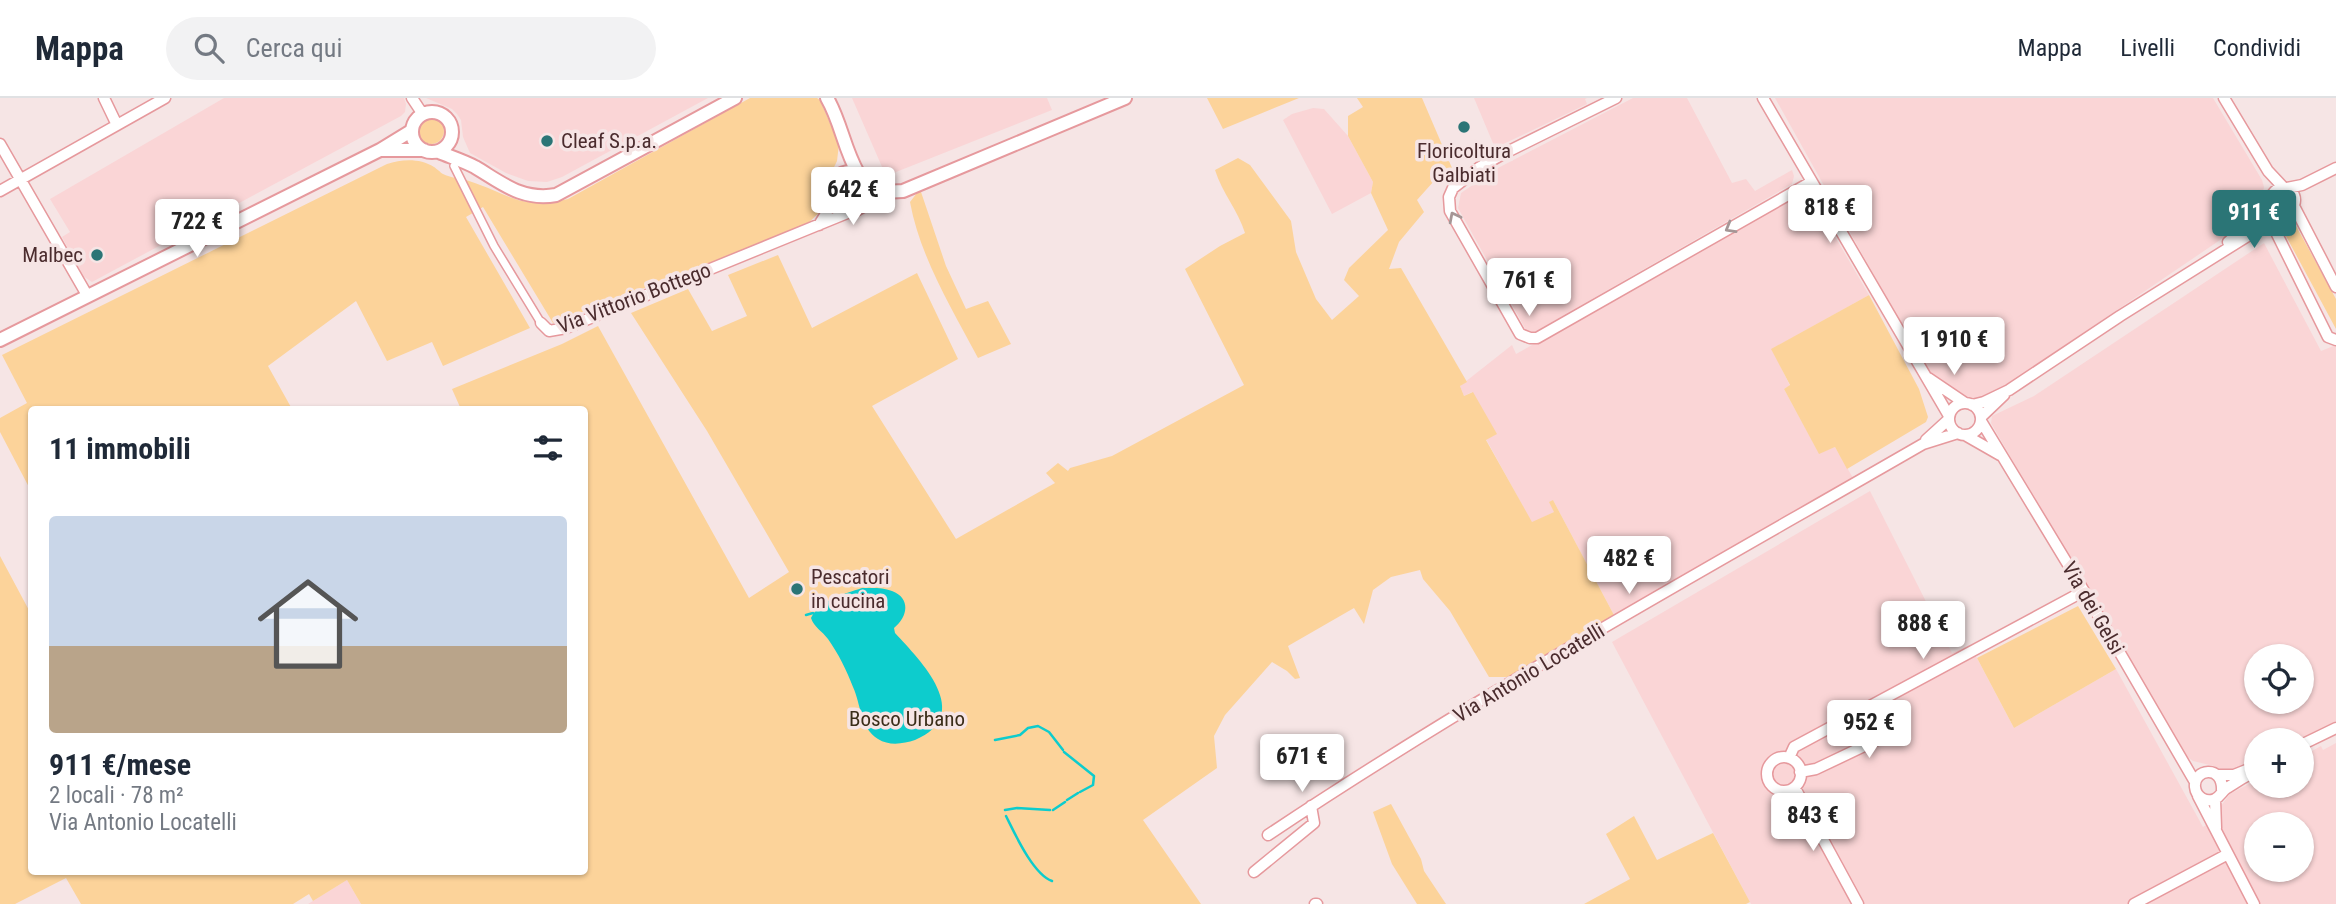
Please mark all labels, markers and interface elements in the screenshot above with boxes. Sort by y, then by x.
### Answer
search box [166,17,656,80]
text: Mappa [35,29,124,68]
icon: search [190,29,228,67]
text: Cerca qui [246,33,342,63]
text: Mappa [2018,34,2082,62]
text: Livelli [2120,34,2175,62]
text: Condividi [2213,34,2301,62]
marker: Floricoltura Galbiati [1456,119,1472,135]
place label: Cleaf S.p.a. [561,129,657,153]
marker: Cleaf S.p.a. [539,133,555,149]
place label: Floricoltura Galbiati [1417,139,1511,187]
pin: 642 € [804,167,902,227]
text: 642 € [827,176,879,203]
pin: 818 € [1781,186,1879,245]
pin: 911 € [2205,190,2303,250]
text: 818 € [1804,194,1856,221]
text: 911 € [2228,199,2280,226]
pin: 722 € [148,200,246,259]
text: 722 € [171,208,223,235]
one-way arrow [1449,212,1463,225]
one-way arrow [1725,220,1738,233]
place label: Malbec [22,243,83,267]
marker: Malbec [89,247,105,263]
street label: Via Vittorio Bottego [554,258,714,338]
pin: 761 € [1480,258,1578,318]
text: 761 € [1503,267,1555,294]
pin: 1 910 € [1889,317,2019,377]
text: 1 910 € [1920,326,1988,353]
icon: filters [529,429,567,467]
text: 11 immobili [49,431,191,466]
pin: 482 € [1580,536,1678,596]
text: 482 € [1603,545,1655,572]
street label: Via dei Gelsi [2057,557,2129,659]
icon: home [245,561,371,687]
place label: Pescatori in cucina [811,565,889,613]
marker: Pescatori in cucina [789,581,805,597]
pin: 888 € [1874,602,1972,661]
text: 888 € [1897,610,1949,637]
street label: Via Antonio Locatelli [1449,619,1609,727]
map controls [2244,644,2314,882]
button: locate [2244,644,2314,714]
pin: 952 € [1820,700,1918,760]
park label: Bosco Urbano [849,707,965,731]
text: 952 € [1843,709,1895,736]
button: + [2244,728,2314,798]
pin: 671 € [1253,734,1351,794]
text: 671 € [1276,743,1328,770]
text: 911 €/mese [49,747,191,782]
text: 2 locali · 78 m² [49,782,184,809]
pin: 843 € [1764,794,1862,853]
text: 843 € [1787,802,1839,829]
text: Via Antonio Locatelli [49,809,237,836]
button: − [2244,812,2314,882]

